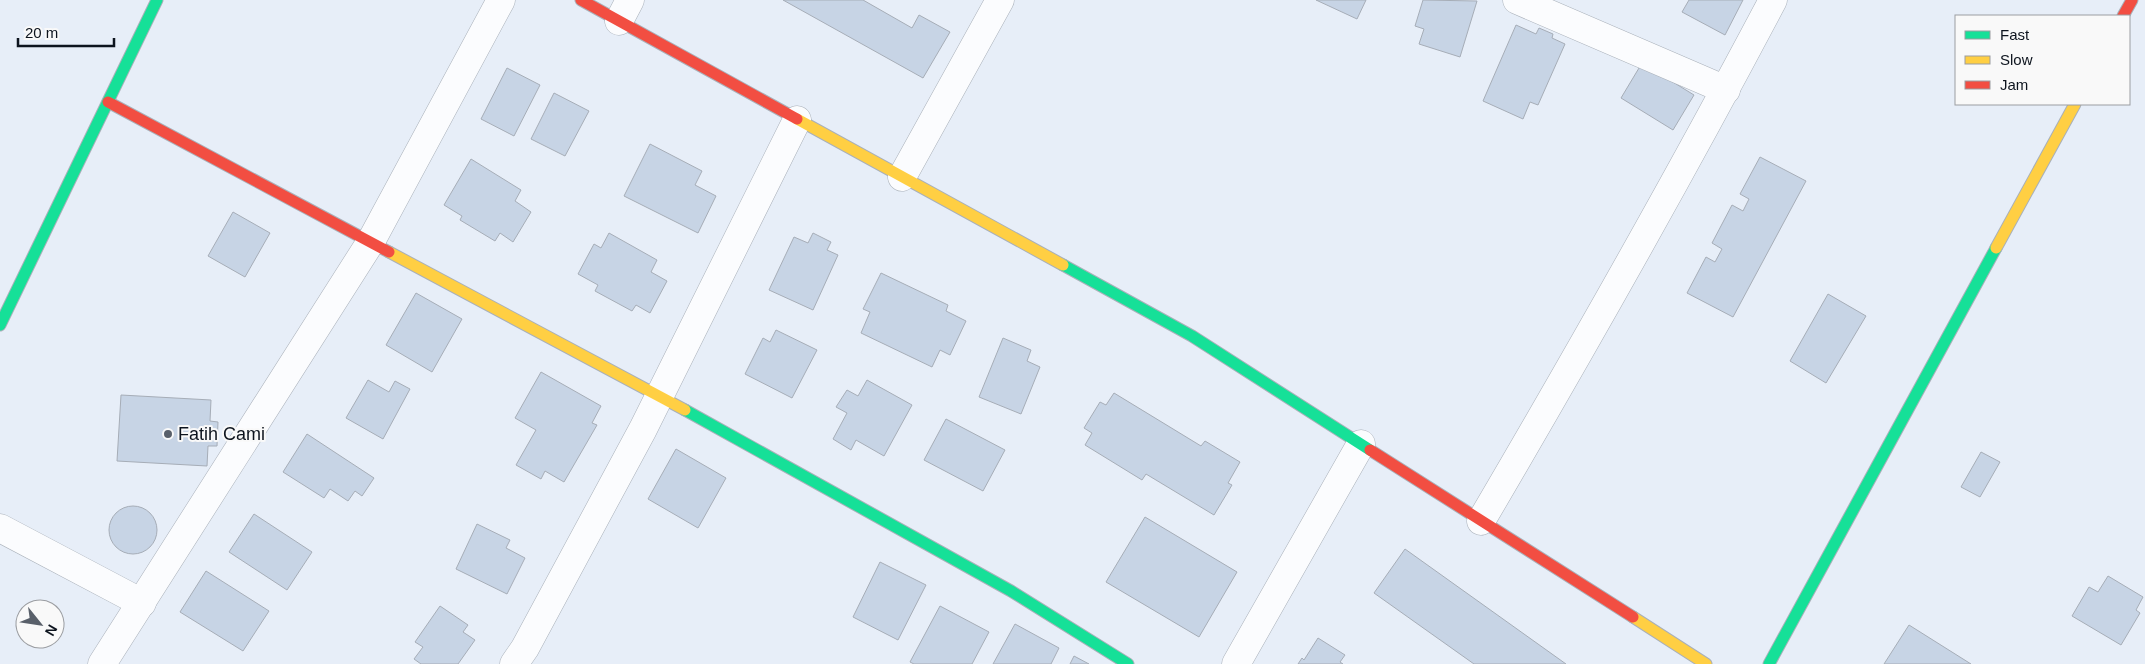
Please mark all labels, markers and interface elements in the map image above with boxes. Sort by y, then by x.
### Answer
scale bar [18,15,114,47]
legend [1955,15,2130,105]
text: 20 m [25,24,58,41]
text: Fast [2000,26,2030,43]
text: Slow [2000,51,2033,68]
text: Jam [2000,76,2028,93]
place label: Fatih Cami [178,424,265,444]
marker: Fatih Cami [162,428,174,440]
north arrow [15,599,65,649]
text: N [42,622,61,639]

